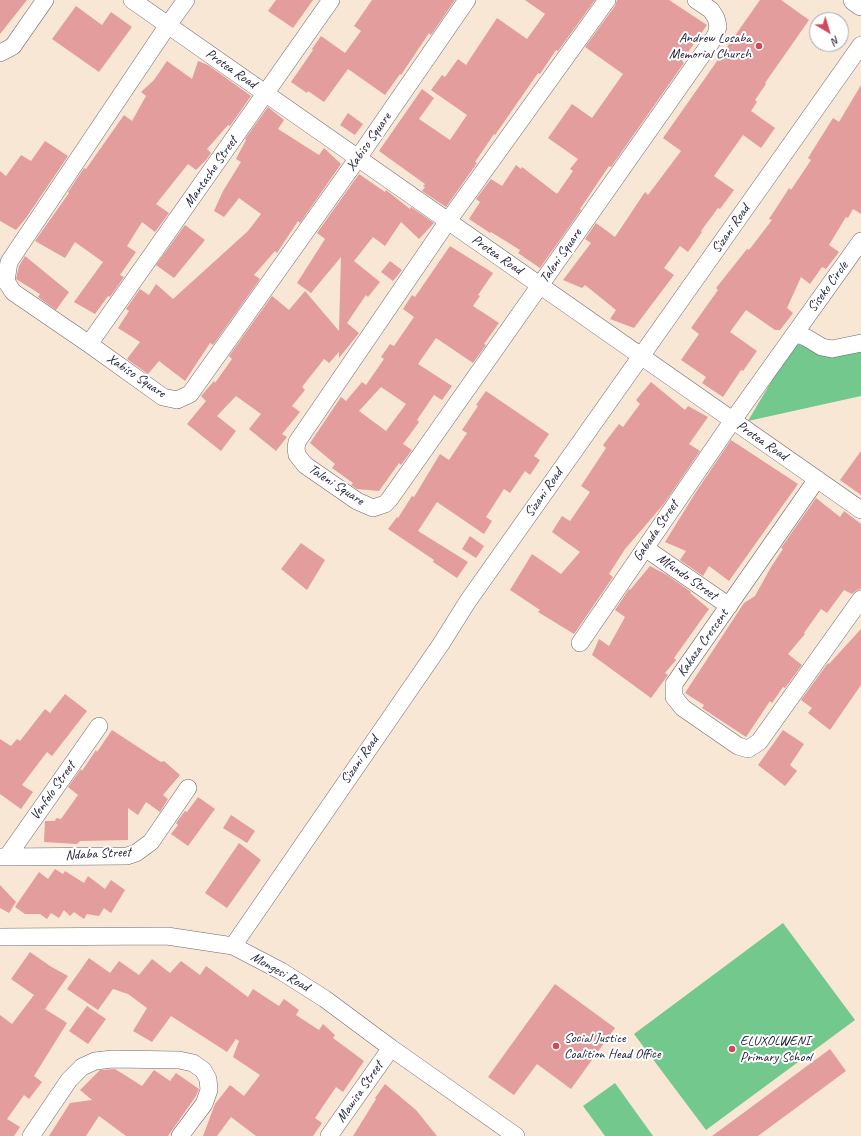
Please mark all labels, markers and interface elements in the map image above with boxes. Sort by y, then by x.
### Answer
north arrow [809,12,849,52]
place label: Andrew Losaba Memorial Church [669,30,751,62]
text: N [829,33,843,48]
marker: Andrew Losaba Memorial Church [754,41,764,51]
street label: Protea Road [202,45,260,93]
street label: Xabiso Square [343,110,395,174]
street label: Mantashe Street [180,133,242,211]
street label: Sizani Road [708,201,754,257]
street label: Taleni Square [536,226,586,286]
street label: Protea Road [468,231,526,279]
street label: Siseko Circle [804,258,852,316]
street label: Xabiso Square [103,350,169,402]
street label: Protea Road [733,417,791,465]
street label: Taleni Square [305,461,367,509]
street label: Sizani Road [521,465,567,521]
street label: Gabada Street [630,497,682,565]
street label: Mfundo Street [653,550,721,604]
street label: Kakaza Crescent [674,606,732,680]
street label: Sizani Road [337,732,383,788]
street label: Venfolo Street [27,759,79,823]
street label: Ndaba Street [65,844,131,864]
street label: Mongesi Road [248,948,312,996]
place label: Social Justice Coalition Head Office [564,1030,661,1062]
place label: ELUXOLWENI Primary School [740,1033,812,1066]
marker: Social Justice Coalition Head Office [551,1041,561,1051]
marker: ELUXOLWENI Primary School [727,1044,737,1054]
street label: Mawisa Street [333,1058,387,1126]

